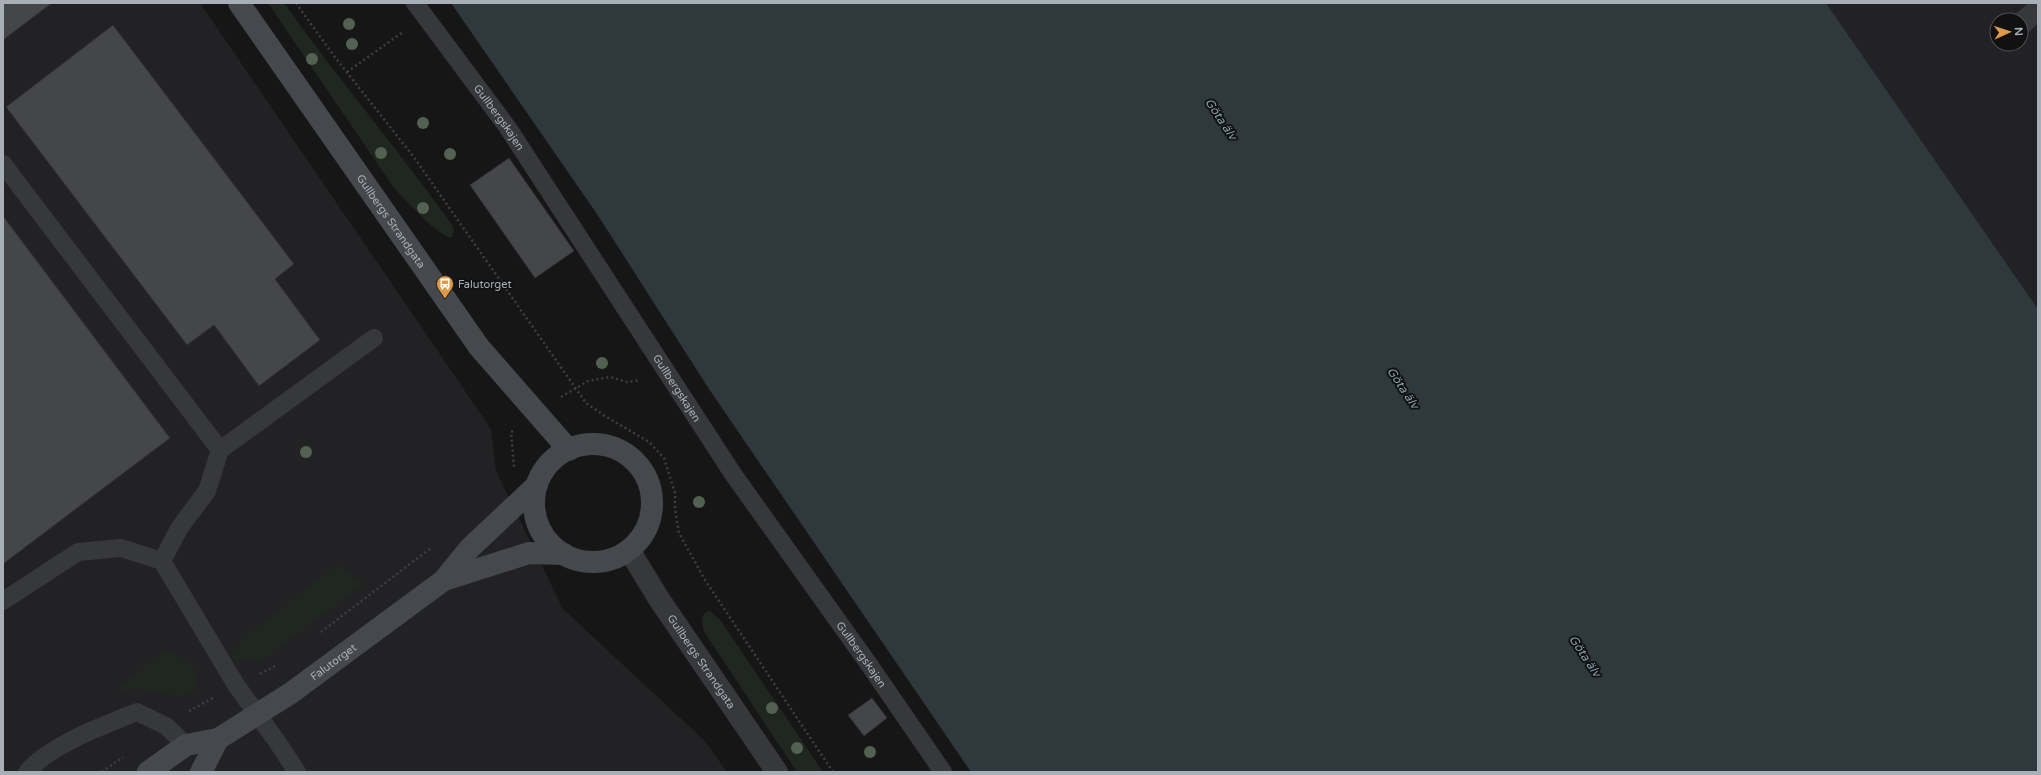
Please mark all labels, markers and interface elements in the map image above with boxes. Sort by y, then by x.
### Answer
north arrow [1989,12,2029,52]
text: N [2012,27,2025,36]
street label: Gullbergskajen [471,82,527,153]
water label: Göta älv [1202,96,1241,144]
street label: Gullbergs Strandgata [354,172,428,270]
bus stop icon: Falutorget [435,274,455,299]
place label: Falutorget [458,278,512,291]
street label: Gullbergskajen [650,352,704,424]
water label: Göta älv [1384,365,1423,413]
street label: Gullbergs Strandgata [665,612,738,711]
street label: Gullbergskajen [834,619,889,690]
water label: Göta älv [1566,633,1605,681]
street label: Falutorget [308,641,359,683]

